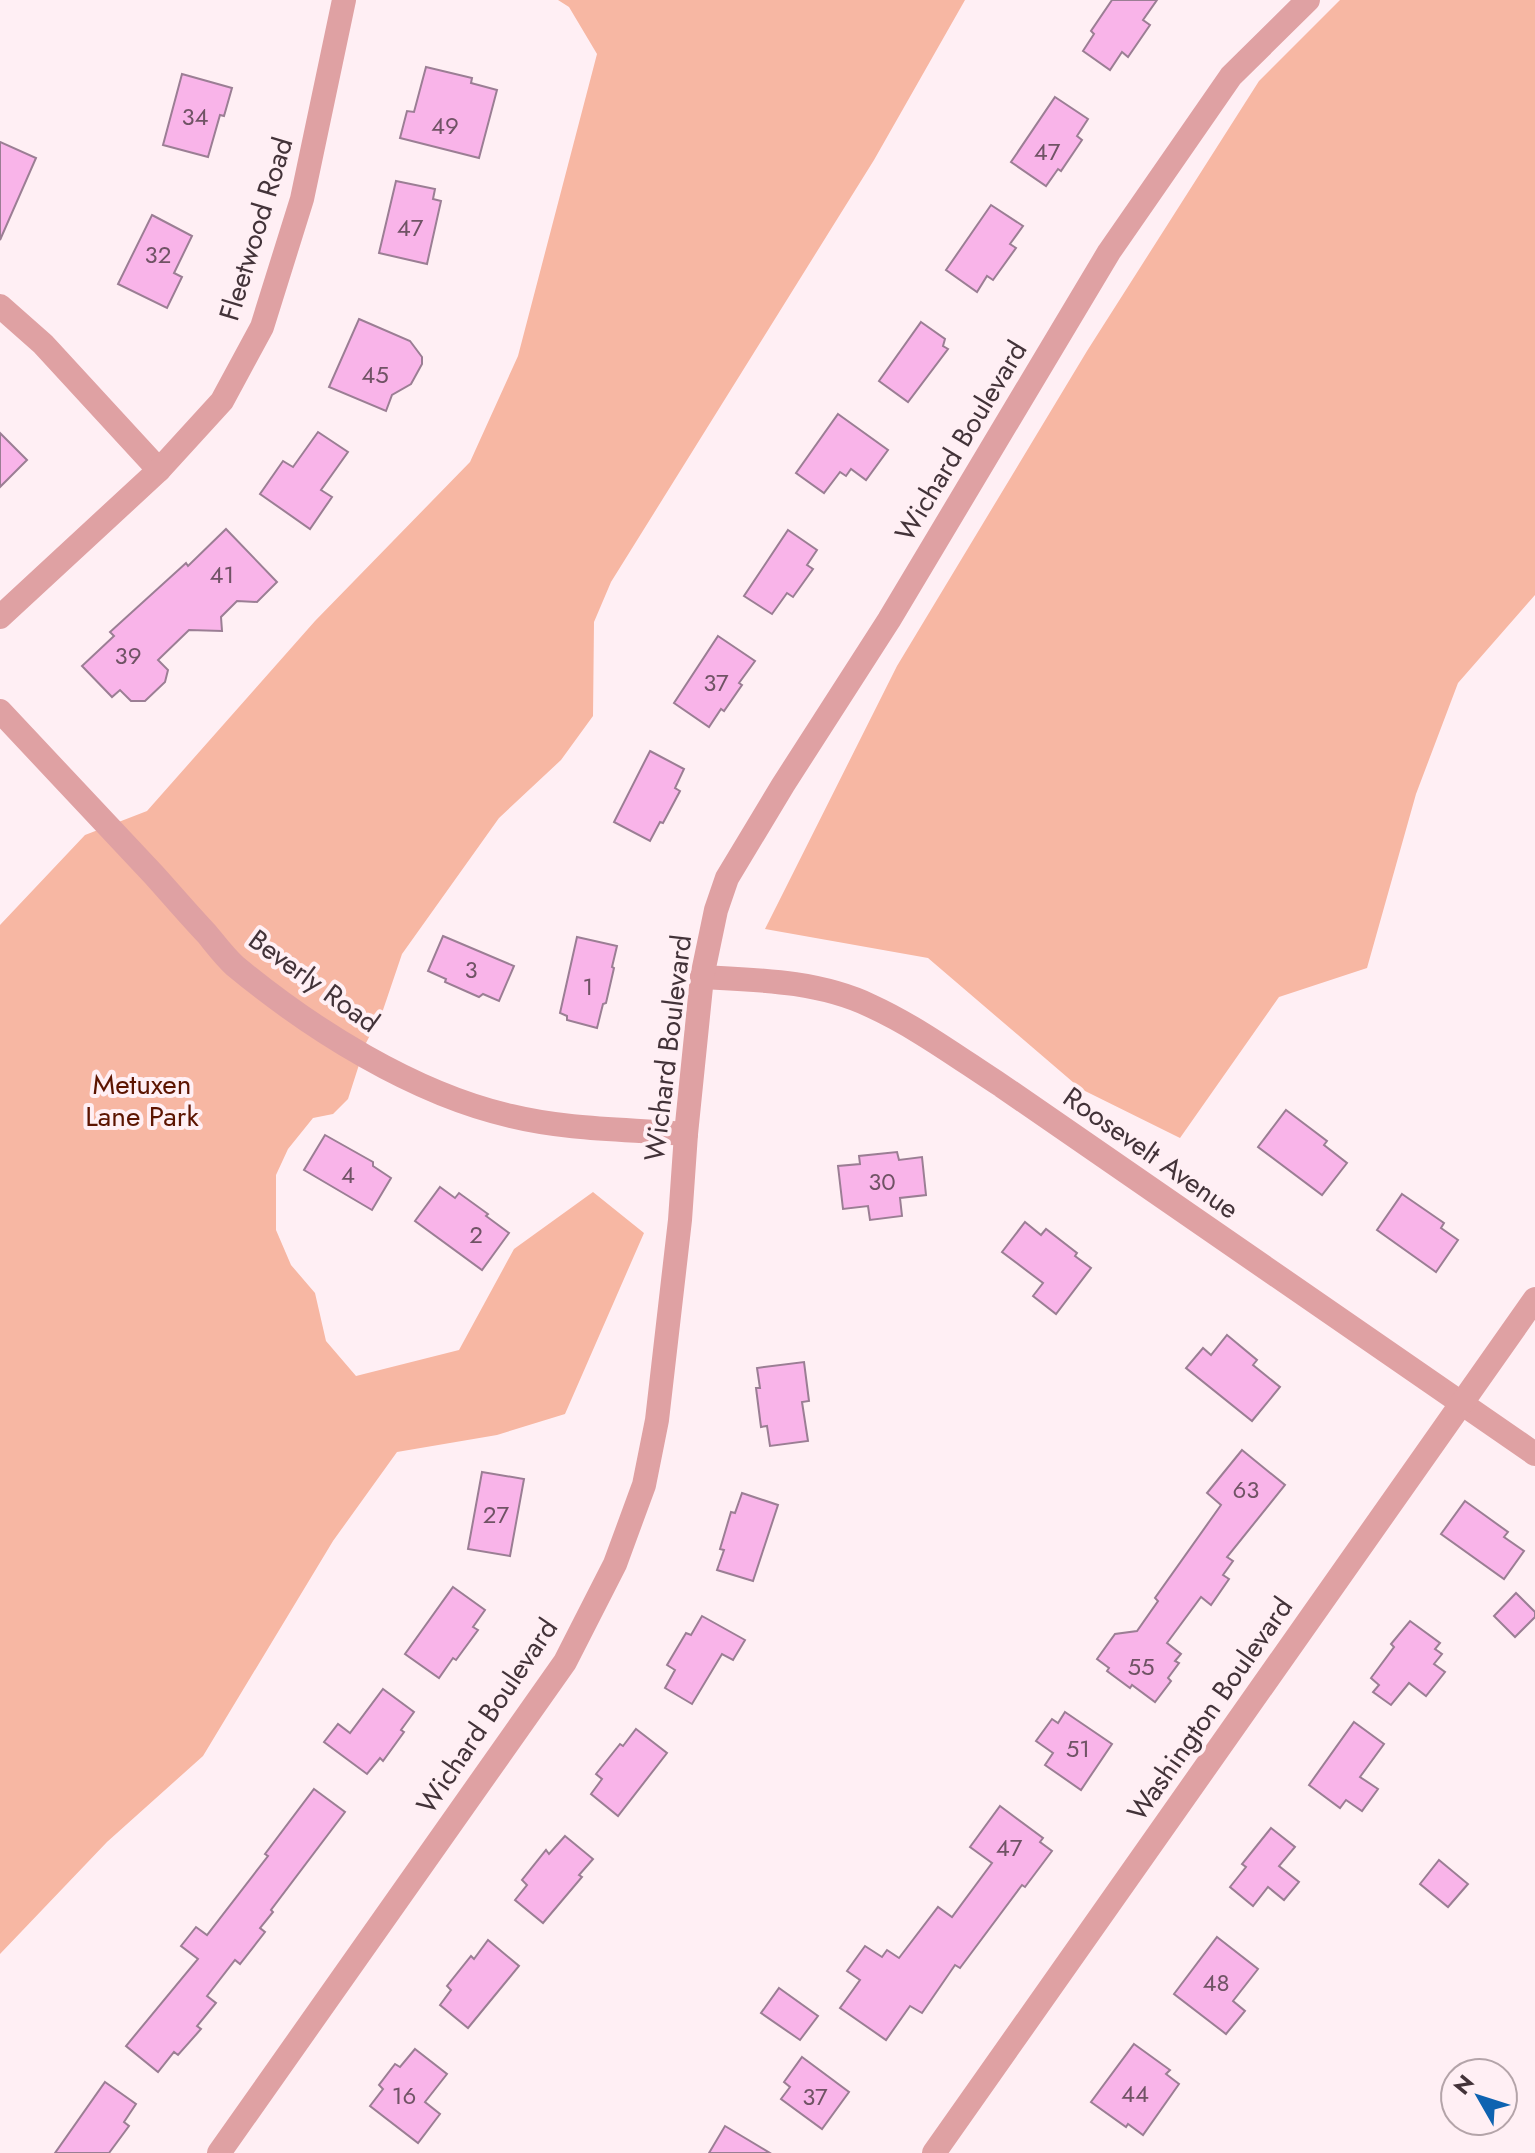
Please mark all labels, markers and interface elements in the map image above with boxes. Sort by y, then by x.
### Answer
house number: 34 [181,99,209,134]
house number: 49 [431,108,459,143]
street label: Fleetwood Road [209,132,303,326]
house number: 47 [1034,134,1061,169]
house number: 47 [397,210,424,245]
house number: 32 [145,237,171,272]
street label: Wichard Boulevard [885,333,1037,549]
house number: 45 [361,357,389,392]
house number: 41 [210,557,234,592]
house number: 39 [115,638,141,673]
house number: 37 [703,665,729,700]
street label: Beverly Road [240,919,388,1043]
street label: Wichard Boulevard [634,932,702,1164]
house number: 3 [464,952,478,987]
house number: 1 [583,969,593,1004]
park label: Metuxen Lane Park [85,1064,199,1137]
street label: Roosevelt Avenue [1055,1077,1247,1229]
house number: 4 [341,1157,355,1192]
house number: 30 [868,1164,896,1199]
house number: 2 [469,1217,483,1252]
house number: 63 [1233,1472,1259,1507]
house number: 27 [483,1497,510,1532]
street label: Washington Boulevard [1117,1589,1303,1829]
street label: Wichard Boulevard [406,1610,568,1822]
house number: 55 [1127,1649,1155,1684]
house number: 51 [1066,1731,1090,1766]
house number: 47 [996,1830,1023,1865]
house number: 48 [1202,1965,1230,2000]
north arrow [1439,2057,1519,2137]
text: N [1446,2068,1481,2101]
house number: 44 [1121,2076,1149,2111]
house number: 16 [392,2078,416,2113]
house number: 37 [802,2079,828,2114]

